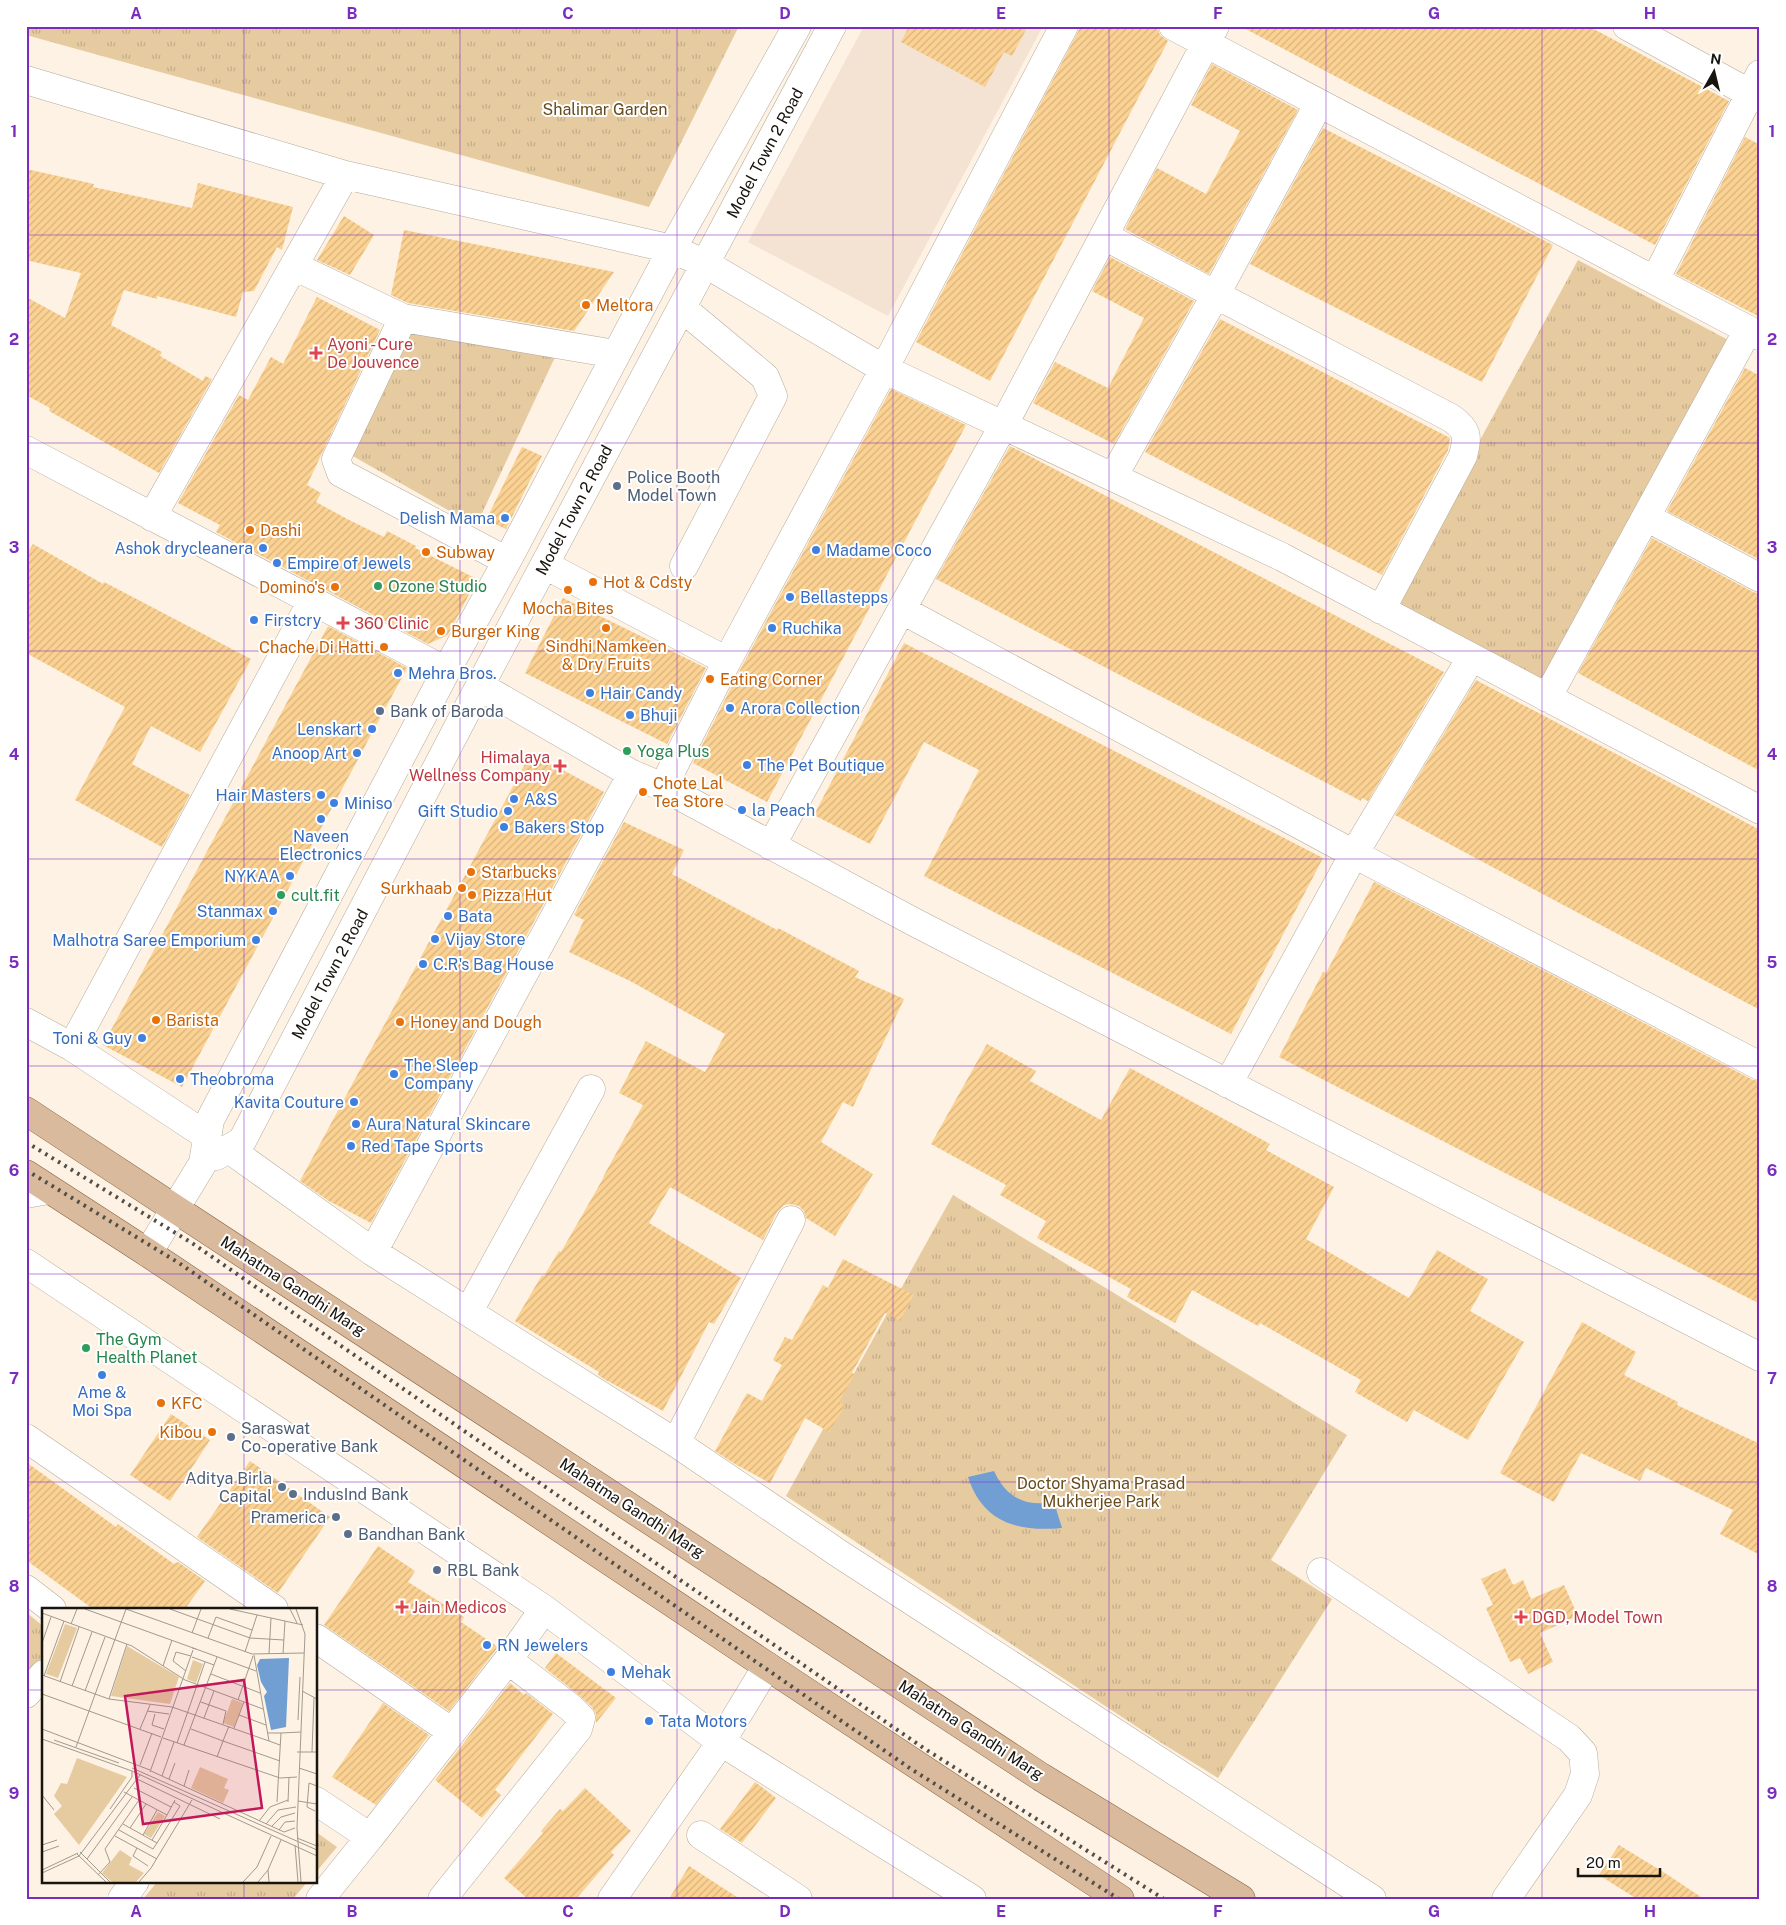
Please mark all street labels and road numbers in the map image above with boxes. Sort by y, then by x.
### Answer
street label: Model Town 2 Road [723,85,807,221]
street label: Model Town 2 Road [532,442,616,578]
street label: Model Town 2 Road [288,906,372,1042]
street label: Mahatma Gandhi Marg [217,1232,369,1340]
street label: Mahatma Gandhi Marg [556,1454,708,1562]
street label: Mahatma Gandhi Marg [895,1676,1047,1784]

